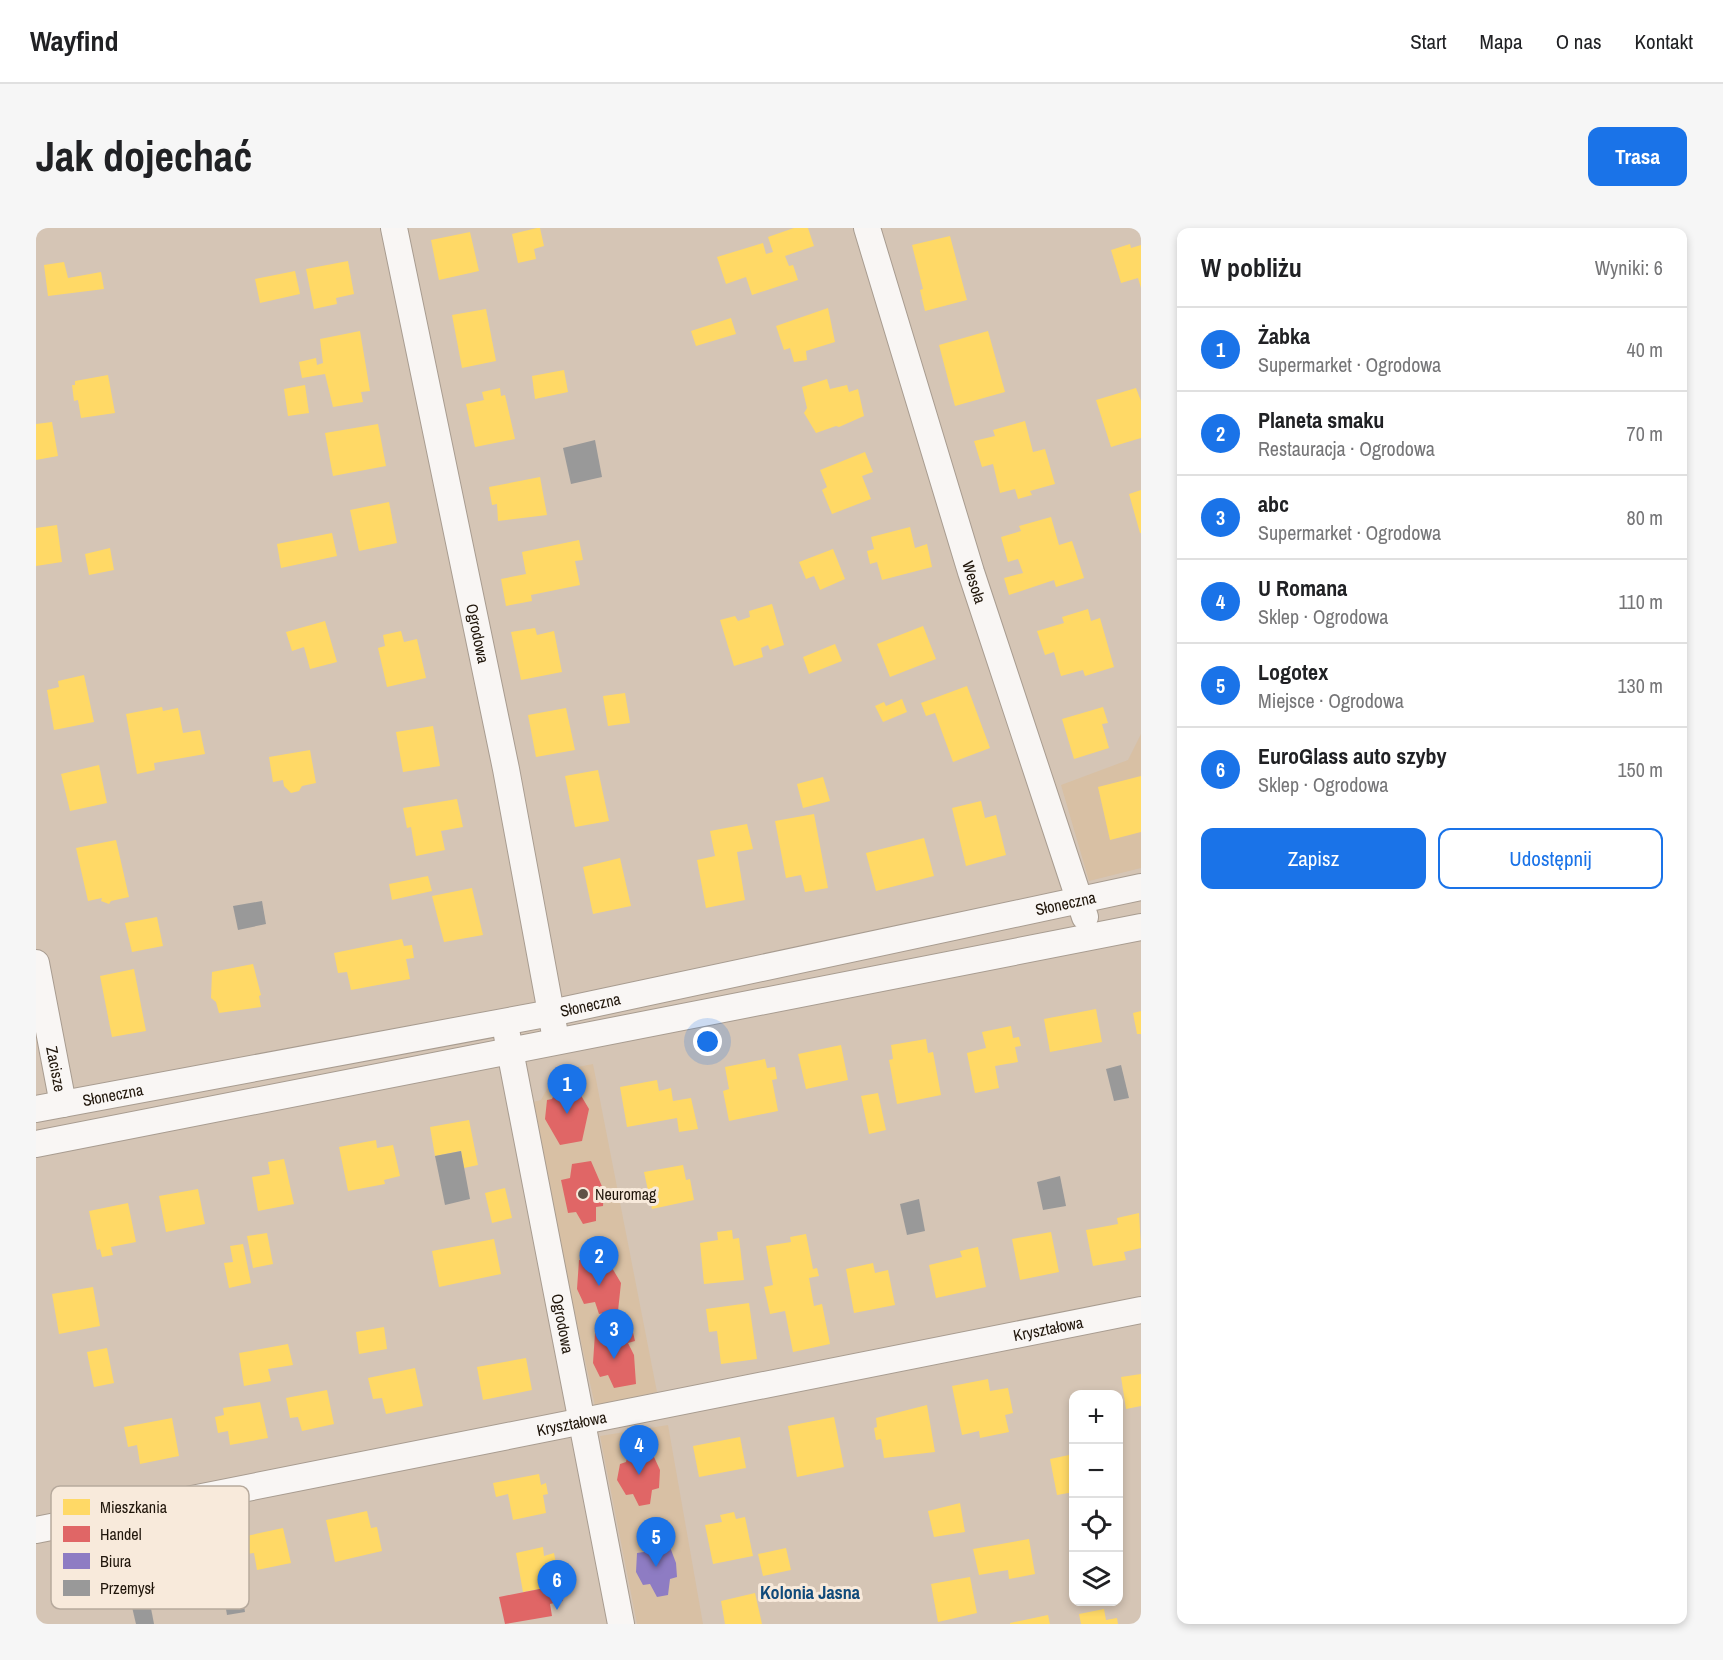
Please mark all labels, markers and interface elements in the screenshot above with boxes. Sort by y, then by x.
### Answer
text: Wayfind [30,22,118,60]
text: Start [1410,27,1447,56]
text: Mapa [1480,27,1523,56]
text: O nas [1556,27,1602,56]
text: Kontakt [1635,27,1693,56]
button: Trasa [1588,127,1687,186]
text: Jak dojechać [36,128,252,184]
text: W pobliżu [1201,250,1302,285]
text: Wyniki: 6 [1595,254,1663,281]
text: Żabka [1258,321,1310,351]
text: 1 [1216,336,1225,363]
text: 40 m [1627,336,1663,363]
text: Supermarket · Ogrodowa [1258,351,1441,378]
text: Planeta smaku [1258,405,1384,435]
text: 2 [1216,420,1225,447]
text: 70 m [1627,420,1663,447]
text: Restauracja · Ogrodowa [1258,435,1435,462]
text: abc [1258,489,1289,519]
text: 3 [1216,504,1225,531]
text: 80 m [1627,504,1663,531]
text: Supermarket · Ogrodowa [1258,519,1441,546]
street label: Wesoła [957,558,992,607]
text: U Romana [1258,573,1347,603]
text: 4 [1216,588,1225,615]
text: 110 m [1619,588,1663,615]
street label: Ogrodowa [461,602,495,666]
text: Sklep · Ogrodowa [1258,603,1388,630]
text: Logotex [1258,657,1328,687]
text: 5 [1216,672,1225,699]
text: 130 m [1617,672,1663,699]
text: Miejsce · Ogrodowa [1258,687,1404,714]
text: EuroGlass auto szyby [1258,741,1447,771]
text: 6 [1216,756,1225,783]
text: 150 m [1617,756,1663,783]
text: Sklep · Ogrodowa [1258,771,1388,798]
button: Zapisz [1201,828,1426,889]
button: Udostępnij [1438,828,1663,889]
street label: Słoneczna [1033,886,1098,920]
street label: Słoneczna [558,987,623,1022]
your location [693,1027,722,1056]
street label: Zacisze [41,1044,71,1094]
pin: 1 [548,1064,586,1114]
street label: Słoneczna [81,1078,146,1111]
place label: Neuromag [595,1183,657,1205]
marker: Neuromag [576,1187,590,1201]
pin: 2 [580,1236,618,1286]
street label: Ogrodowa [546,1292,580,1356]
pin: 3 [594,1310,634,1359]
street label: Kryształowa [1011,1311,1086,1346]
map controls [1069,1390,1123,1606]
button: + [1069,1390,1123,1444]
street label: Kryształowa [535,1406,609,1441]
pin: 4 [620,1426,658,1475]
button: − [1069,1444,1123,1498]
legend [51,1486,249,1609]
text: Mieszkania [100,1496,168,1518]
button: locate [1069,1498,1123,1552]
pin: 5 [636,1518,676,1567]
text: Handel [100,1523,142,1545]
text: Biura [100,1550,132,1572]
button: layers [1069,1552,1123,1606]
pin: 6 [538,1560,576,1610]
text: Przemysł [100,1577,155,1599]
district label: Kolonia Jasna [760,1580,861,1605]

